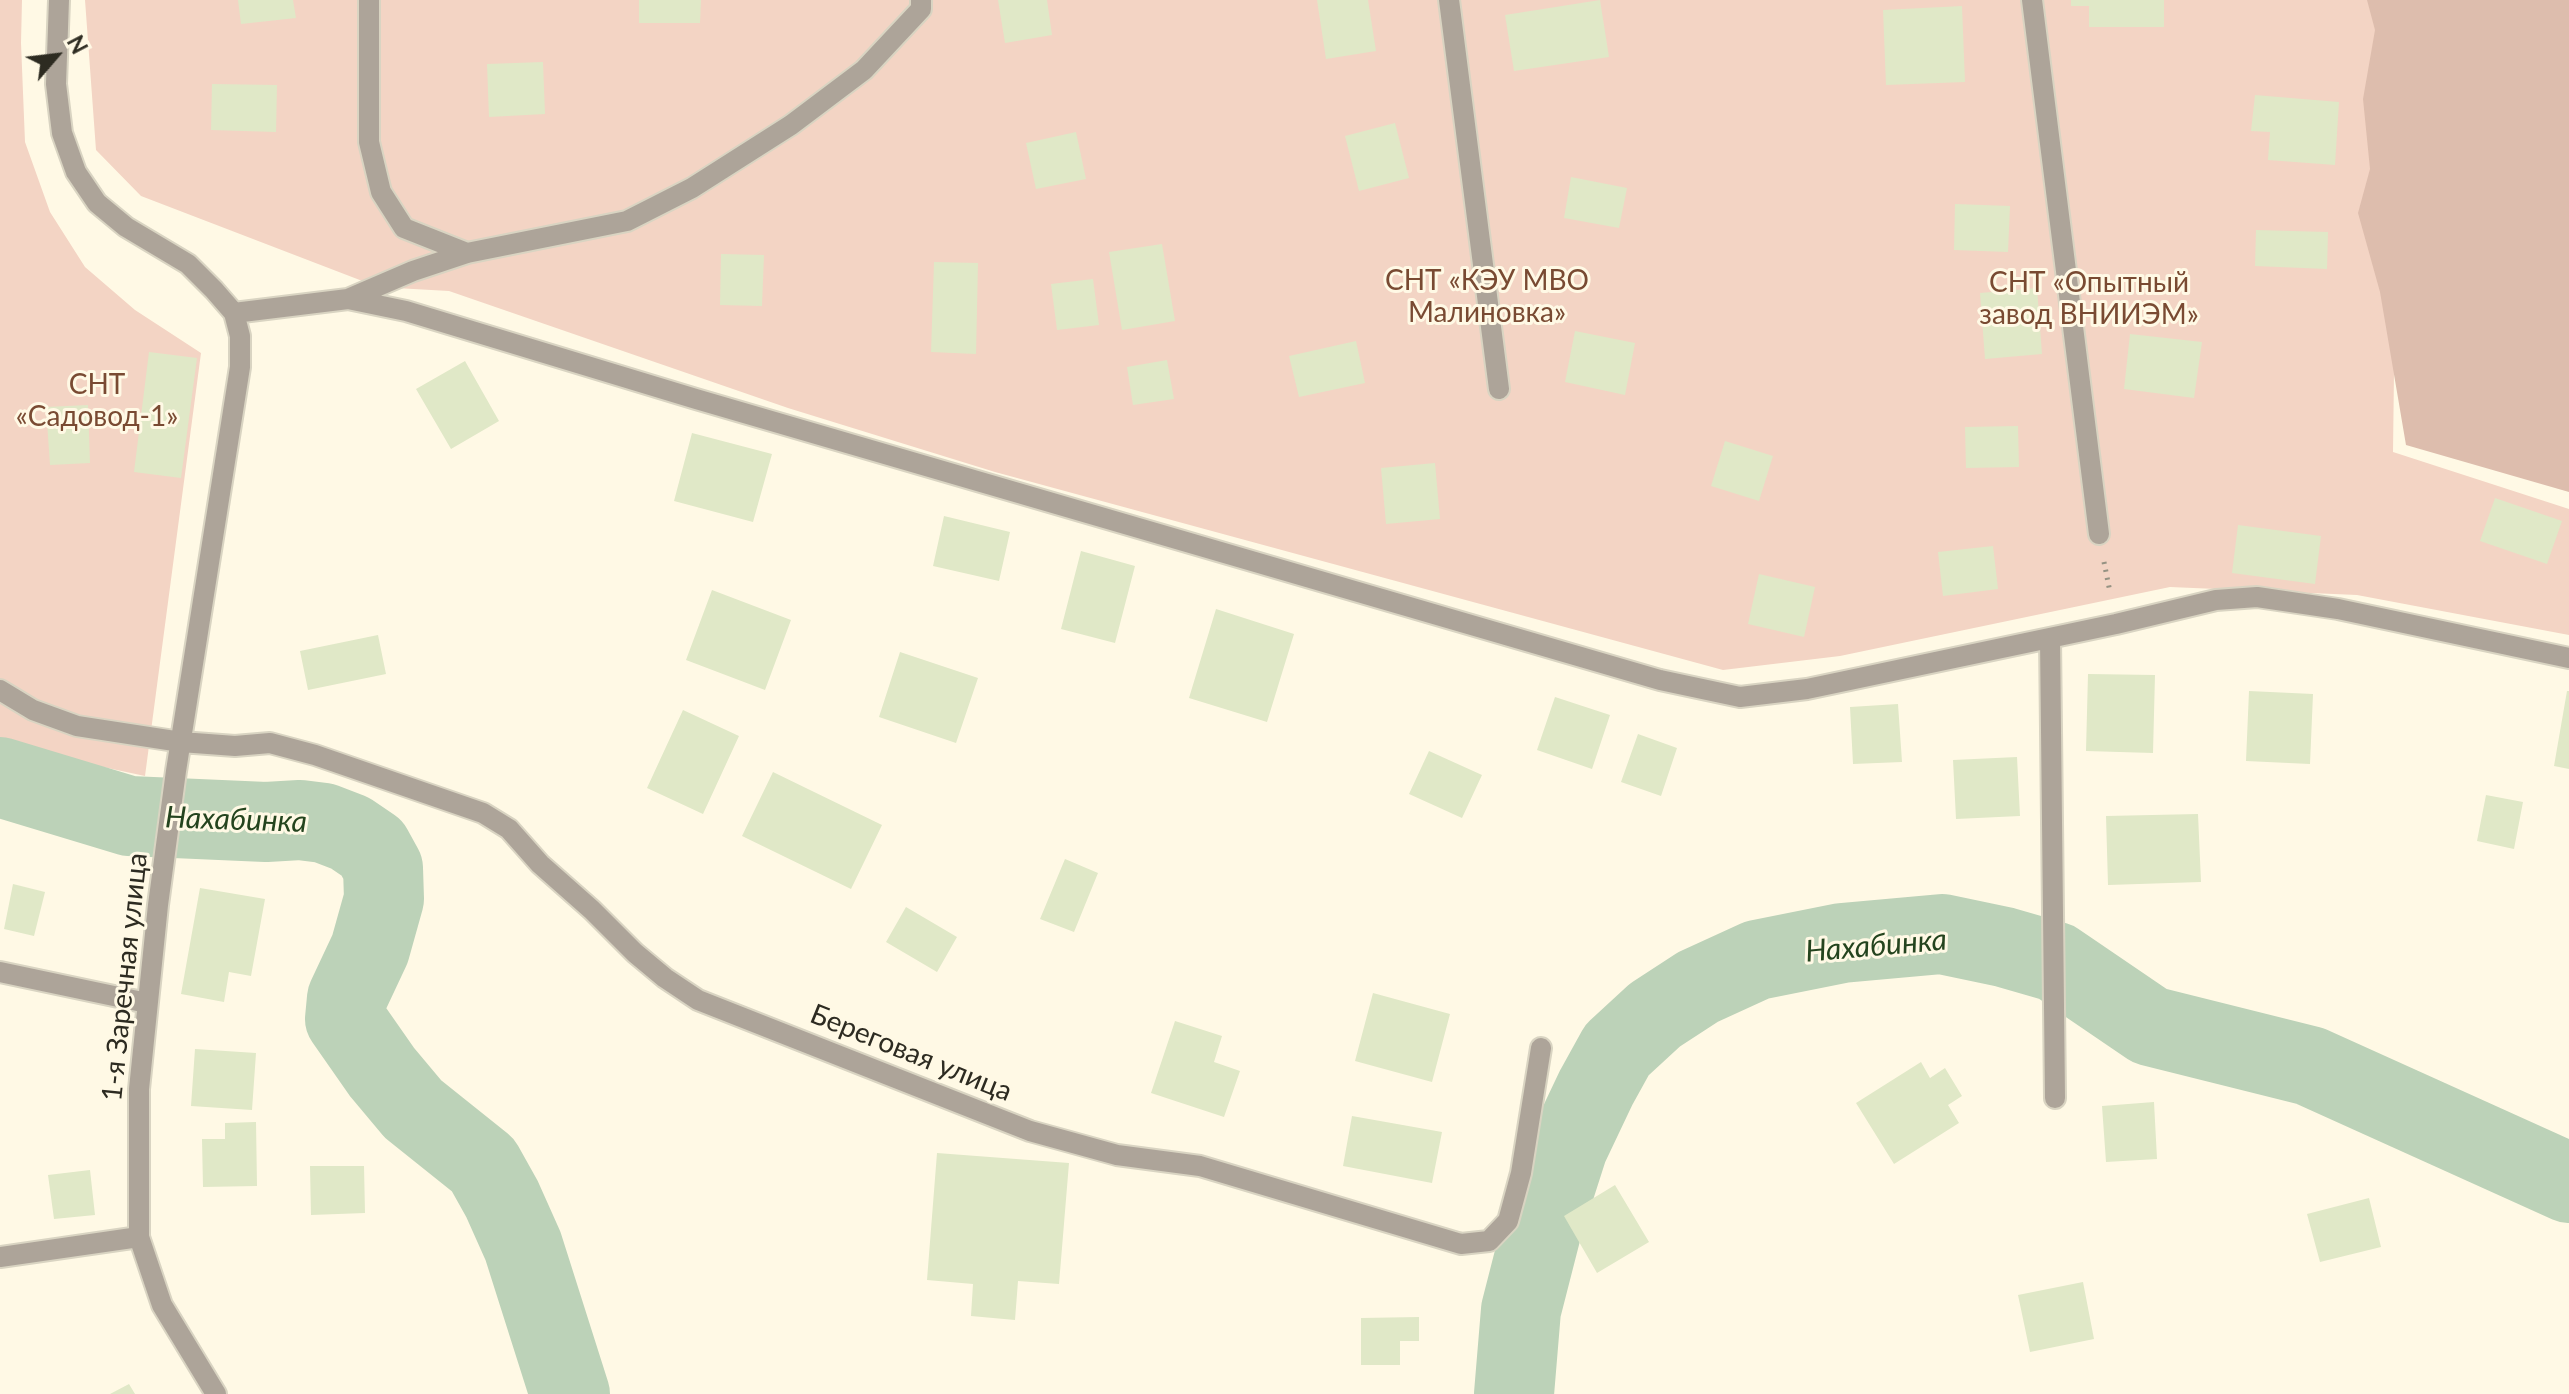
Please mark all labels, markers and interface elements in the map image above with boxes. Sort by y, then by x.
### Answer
north arrow [16,16,96,96]
text: N [62,31,94,58]
park label: СНТ «КЭУ МВО Малиновка» [1385,264,1589,330]
park label: СНТ «Опытный завод ВНИИЭМ» [1979,266,2199,332]
park label: СНТ «Садовод-1» [16,368,178,434]
water label: Нахабинка [164,800,308,840]
street label: 1-я Заречная улица [95,851,155,1103]
water label: Нахабинка [1804,922,1948,970]
street label: Береговая улица [805,997,1017,1109]

